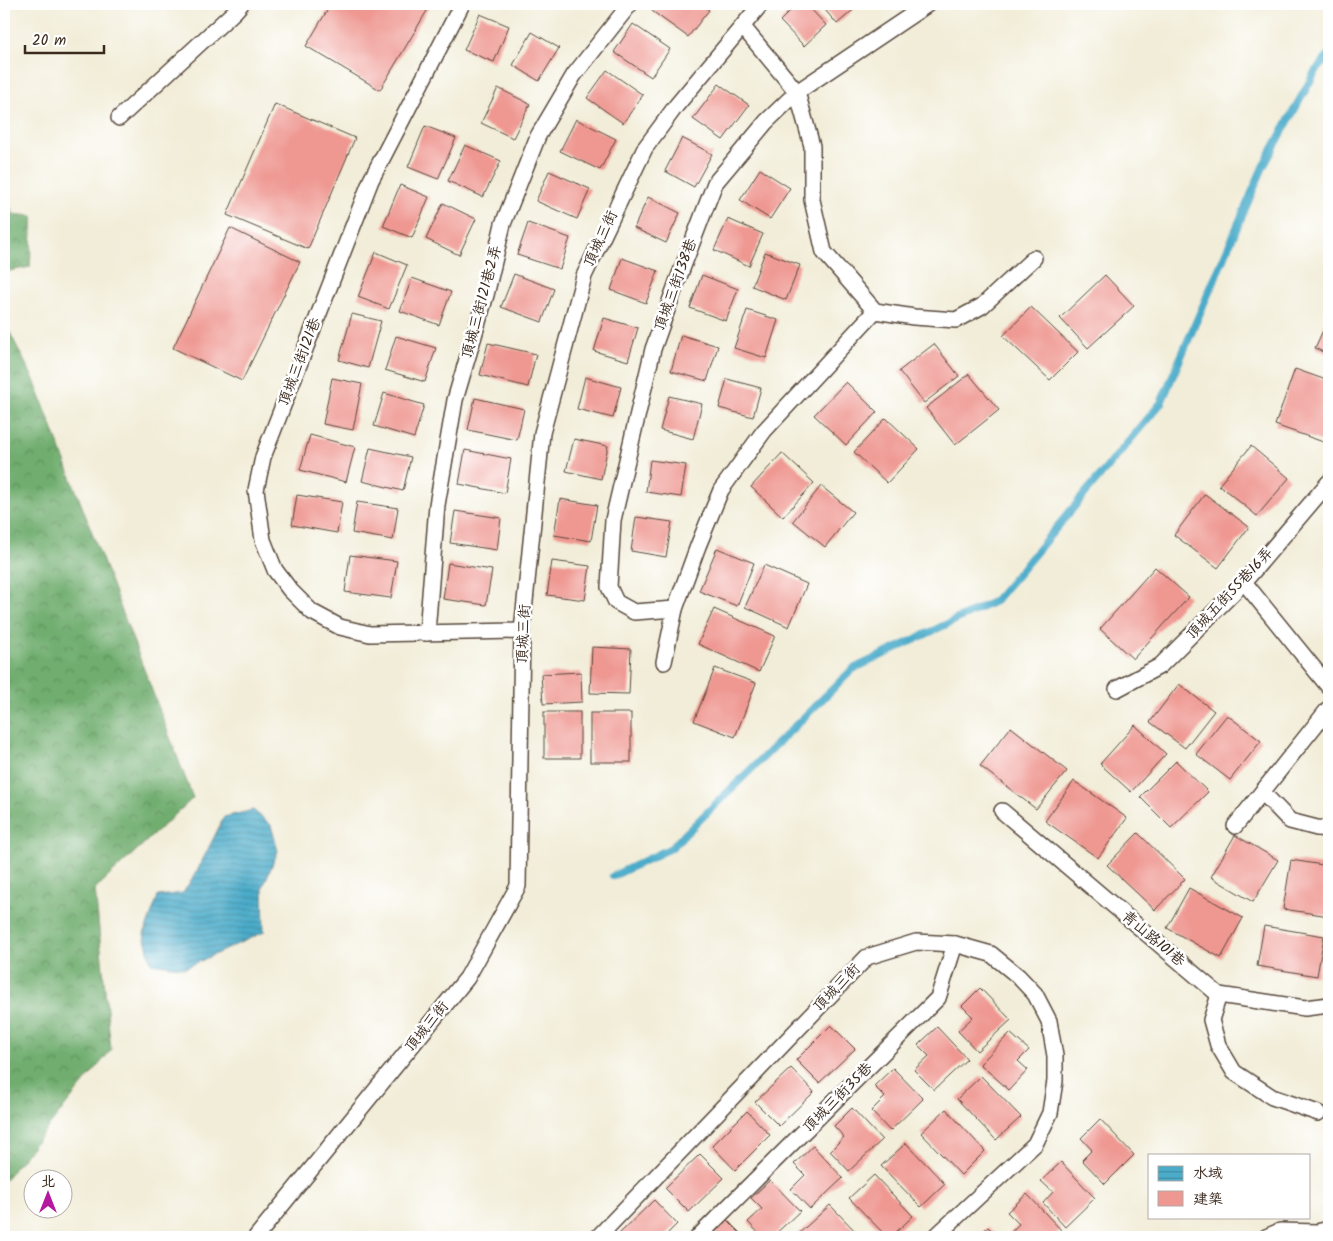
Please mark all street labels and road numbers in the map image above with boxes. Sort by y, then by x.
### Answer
street label: 頂城三街 [577,207,625,271]
street label: 頂城三街138巷 [648,235,704,335]
street label: 頂城三街121巷2弄 [455,242,509,362]
street label: 頂城三街121巷 [272,314,328,410]
street label: 頂城五街55巷16弄 [1181,542,1279,646]
street label: 頂城三街 [510,603,538,665]
street label: 青山路101巷 [1116,905,1190,973]
street label: 頂城三街 [808,958,866,1018]
street label: 頂城三街 [399,996,455,1058]
street label: 頂城三街35巷 [797,1057,879,1139]

